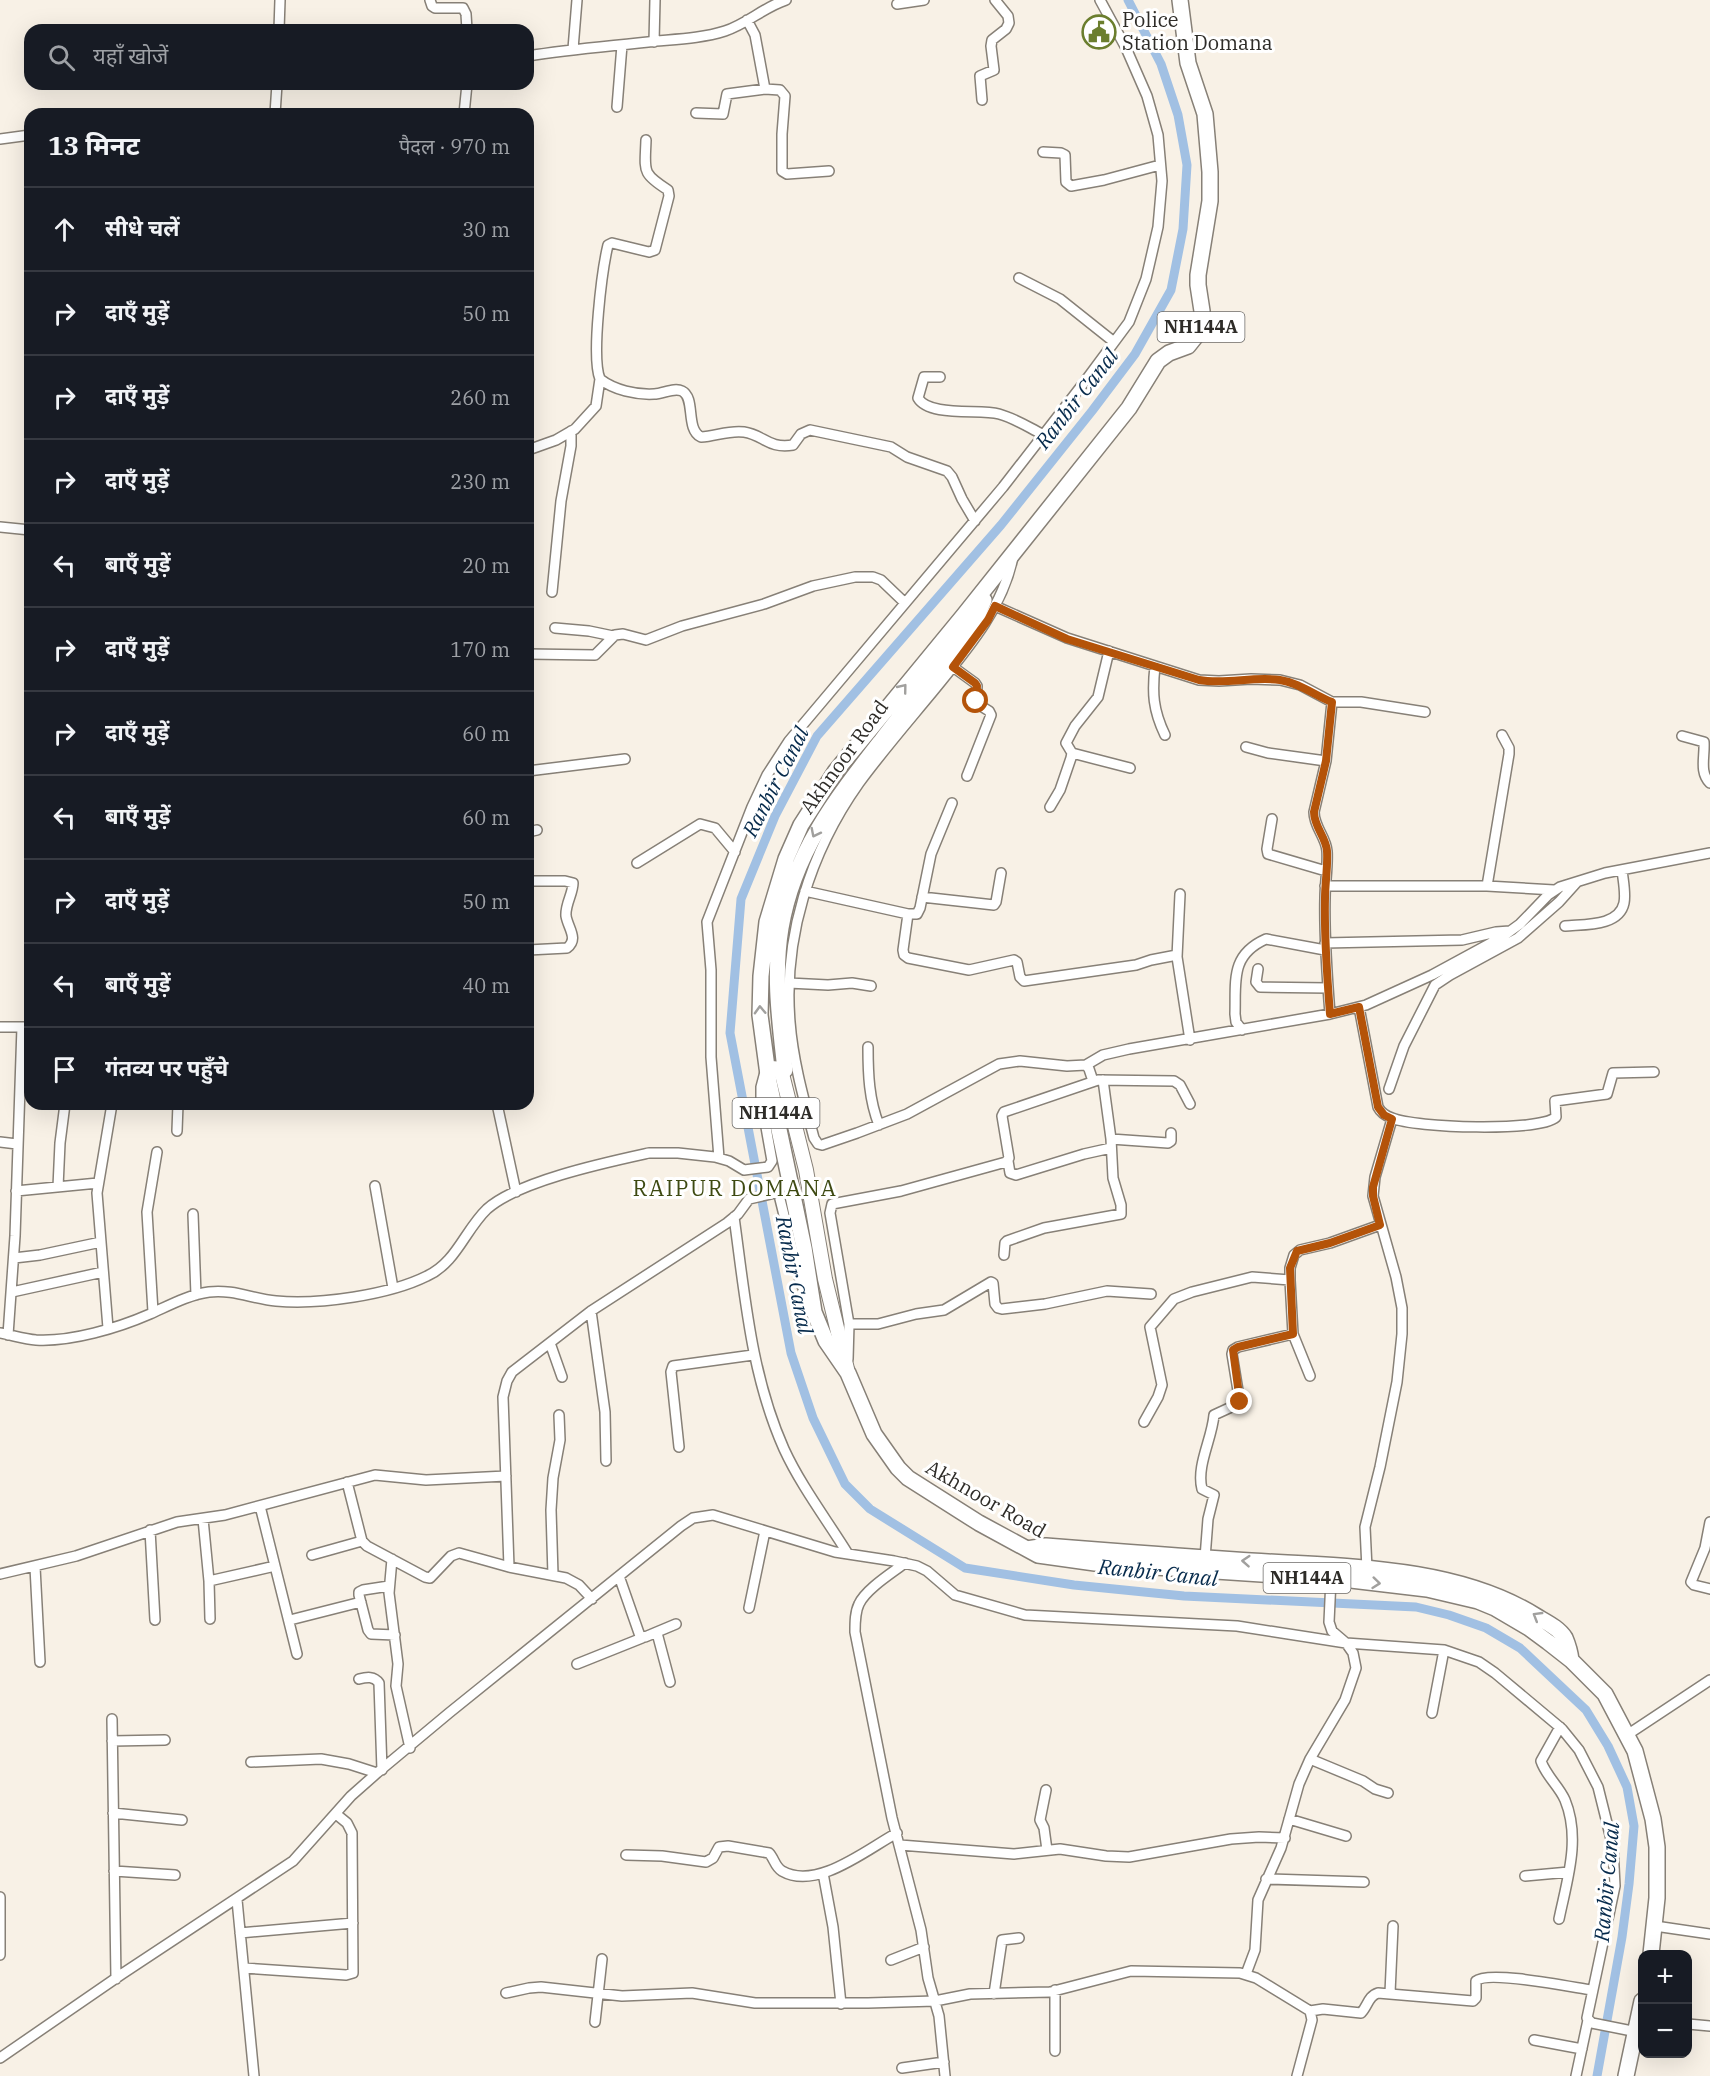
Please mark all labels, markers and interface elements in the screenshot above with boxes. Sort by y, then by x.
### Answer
place label: Police Station Domana [1122,6,1273,56]
public building icon: Police Station Domana [1081,14,1117,50]
search box [24,24,534,90]
icon: search [45,41,78,74]
text: यहाँ खोजें [93,41,168,70]
text: 13 मिनट [48,128,140,162]
text: पैदल · 970 m [399,133,510,160]
icon: ahead [48,213,81,246]
text: सीधे चलें [105,213,179,242]
text: 30 m [462,216,510,243]
icon: right [48,297,81,330]
text: दाएँ मुड़ें [105,297,169,326]
text: 50 m [462,300,510,327]
road number: NH144A [1158,312,1244,342]
water label: Ranbir Canal [1028,342,1125,455]
icon: right [48,381,81,414]
text: दाएँ मुड़ें [105,381,169,410]
text: 260 m [450,384,510,411]
icon: right [48,465,81,498]
text: दाएँ मुड़ें [105,465,169,494]
text: 230 m [450,468,510,495]
icon: left [48,549,81,582]
text: बाएँ मुड़ें [105,549,170,578]
text: 20 m [462,552,510,579]
icon: right [48,633,81,666]
text: दाएँ मुड़ें [105,633,169,662]
text: 170 m [450,636,510,663]
one-way arrow [896,683,907,694]
route start [962,687,988,713]
street label: Akhnoor Road [793,694,894,819]
icon: right [48,717,81,750]
text: दाएँ मुड़ें [105,717,169,746]
text: 60 m [462,720,510,747]
water label: Ranbir Canal [735,721,815,842]
icon: left [48,801,81,834]
text: बाएँ मुड़ें [105,801,170,830]
text: 60 m [462,804,510,831]
one-way arrow [811,827,822,838]
icon: right [48,885,81,918]
text: दाएँ मुड़ें [105,885,169,914]
text: 50 m [462,888,510,915]
icon: left [48,969,81,1002]
text: बाएँ मुड़ें [105,969,170,998]
text: 40 m [462,972,510,999]
one-way arrow [754,1006,767,1015]
icon: arrive [48,1053,81,1086]
text: गंतव्य पर पहुँचे [105,1053,228,1082]
road number: NH144A [732,1098,820,1128]
district label: RAIPUR DOMANA [633,1173,837,1202]
water label: Ranbir Canal [770,1212,820,1337]
route end [1226,1388,1252,1414]
street label: Akhnoor Road [921,1453,1051,1544]
water label: Ranbir Canal [1096,1552,1220,1592]
one-way arrow [1241,1555,1250,1568]
road number: NH144A [1264,1563,1350,1593]
one-way arrow [1372,1576,1381,1588]
one-way arrow [1533,1612,1543,1624]
water label: Ranbir Canal [1587,1820,1625,1944]
map controls [1638,1950,1692,2058]
button: + [1638,1950,1692,2004]
button: − [1638,2004,1692,2058]

